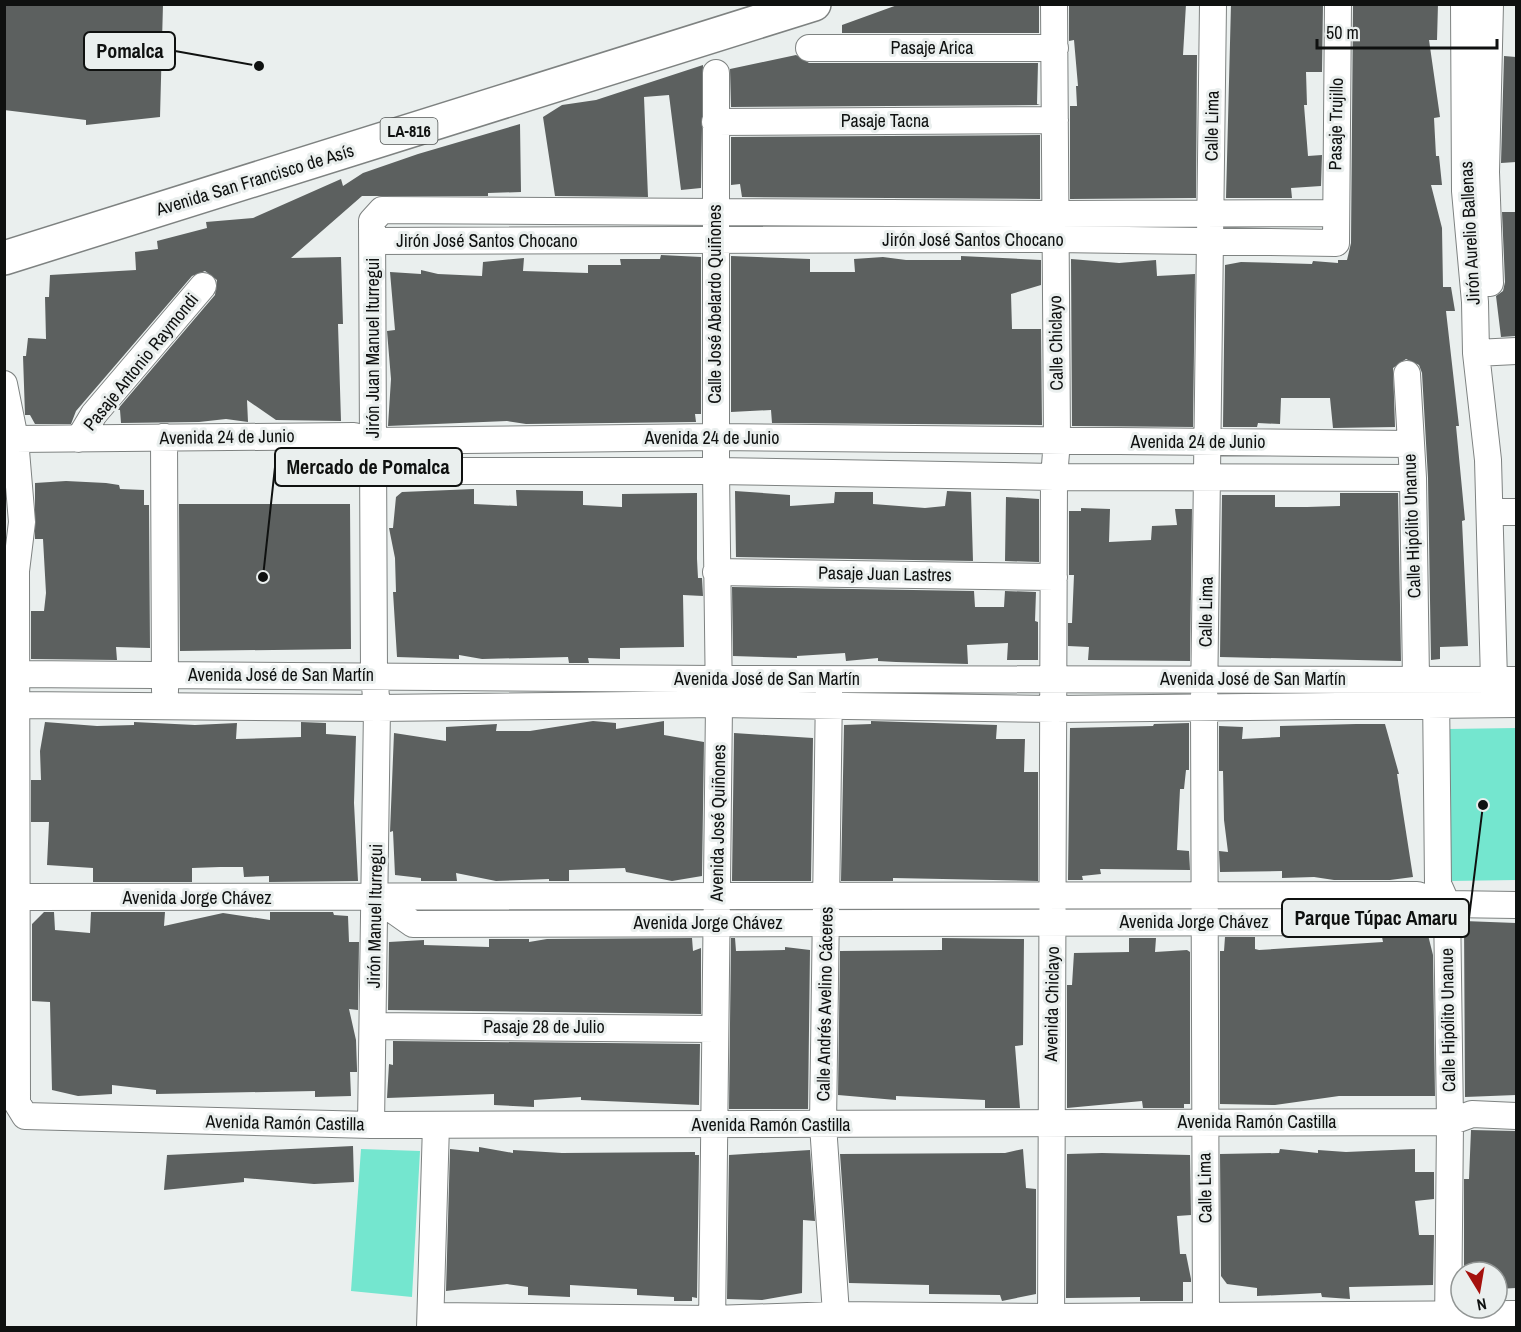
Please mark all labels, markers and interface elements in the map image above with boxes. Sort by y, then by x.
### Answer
scale bar [1317,12,1497,50]
text: 50 m [1326,20,1359,45]
callout: Pomalca [84,32,175,70]
street label: Pasaje Arica [891,35,973,60]
text: Pomalca [96,37,164,64]
street label: Pasaje Trujillo [1322,77,1349,171]
street label: Calle Lima [1198,91,1225,161]
street label: Pasaje Tacna [841,108,929,133]
road number: LA-816 [380,118,438,144]
street label: Avenida San Francisco de Asís [152,137,357,222]
street label: Jirón Aurelio Ballenas [1453,161,1486,305]
street label: Calle José Abelardo Quiñones [702,204,727,404]
street label: Jirón José Santos Chocano [882,227,1064,252]
street label: Jirón José Santos Chocano [396,228,578,253]
street label: Jirón Juan Manuel Iturregui [360,258,385,438]
street label: Pasaje Antonio Raymondi [77,287,204,436]
street label: Calle Chiclayo [1042,295,1069,391]
street label: Avenida 24 de Junio [158,423,295,450]
street label: Avenida 24 de Junio [643,425,780,450]
street label: Avenida 24 de Junio [1129,429,1266,454]
callout: Mercado de Pomalca [275,448,462,486]
text: Mercado de Pomalca [286,453,450,480]
street label: Calle Hipólito Unanue [1396,453,1427,599]
street label: Pasaje Juan Lastres [818,560,952,587]
street label: Calle Lima [1192,577,1219,647]
street label: Avenida José de San Martín [187,662,374,687]
street label: Avenida José de San Martín [673,666,860,691]
street label: Avenida José de San Martín [1159,666,1346,691]
street label: Avenida José Quiñones [704,744,731,903]
street label: Jirón Manuel Iturregui [361,844,388,988]
street label: Avenida Jorge Chávez [121,885,272,910]
callout: Parque Túpac Amaru [1282,899,1469,937]
text: Parque Túpac Amaru [1294,904,1458,931]
street label: Calle Andrés Avelino Cáceres [810,906,839,1102]
street label: Avenida Jorge Chávez [1118,909,1269,934]
street label: Avenida Jorge Chávez [632,910,783,935]
street label: Avenida Chiclayo [1038,946,1065,1063]
street label: Calle Hipólito Unanue [1434,948,1461,1092]
street label: Pasaje 28 de Julio [483,1014,605,1039]
street label: Avenida Ramón Castilla [204,1109,365,1136]
street label: Avenida Ramón Castilla [1177,1109,1336,1134]
street label: Avenida Ramón Castilla [691,1112,850,1137]
street label: Calle Lima [1191,1153,1218,1223]
north arrow [1449,1260,1509,1320]
text: N [1475,1293,1489,1316]

